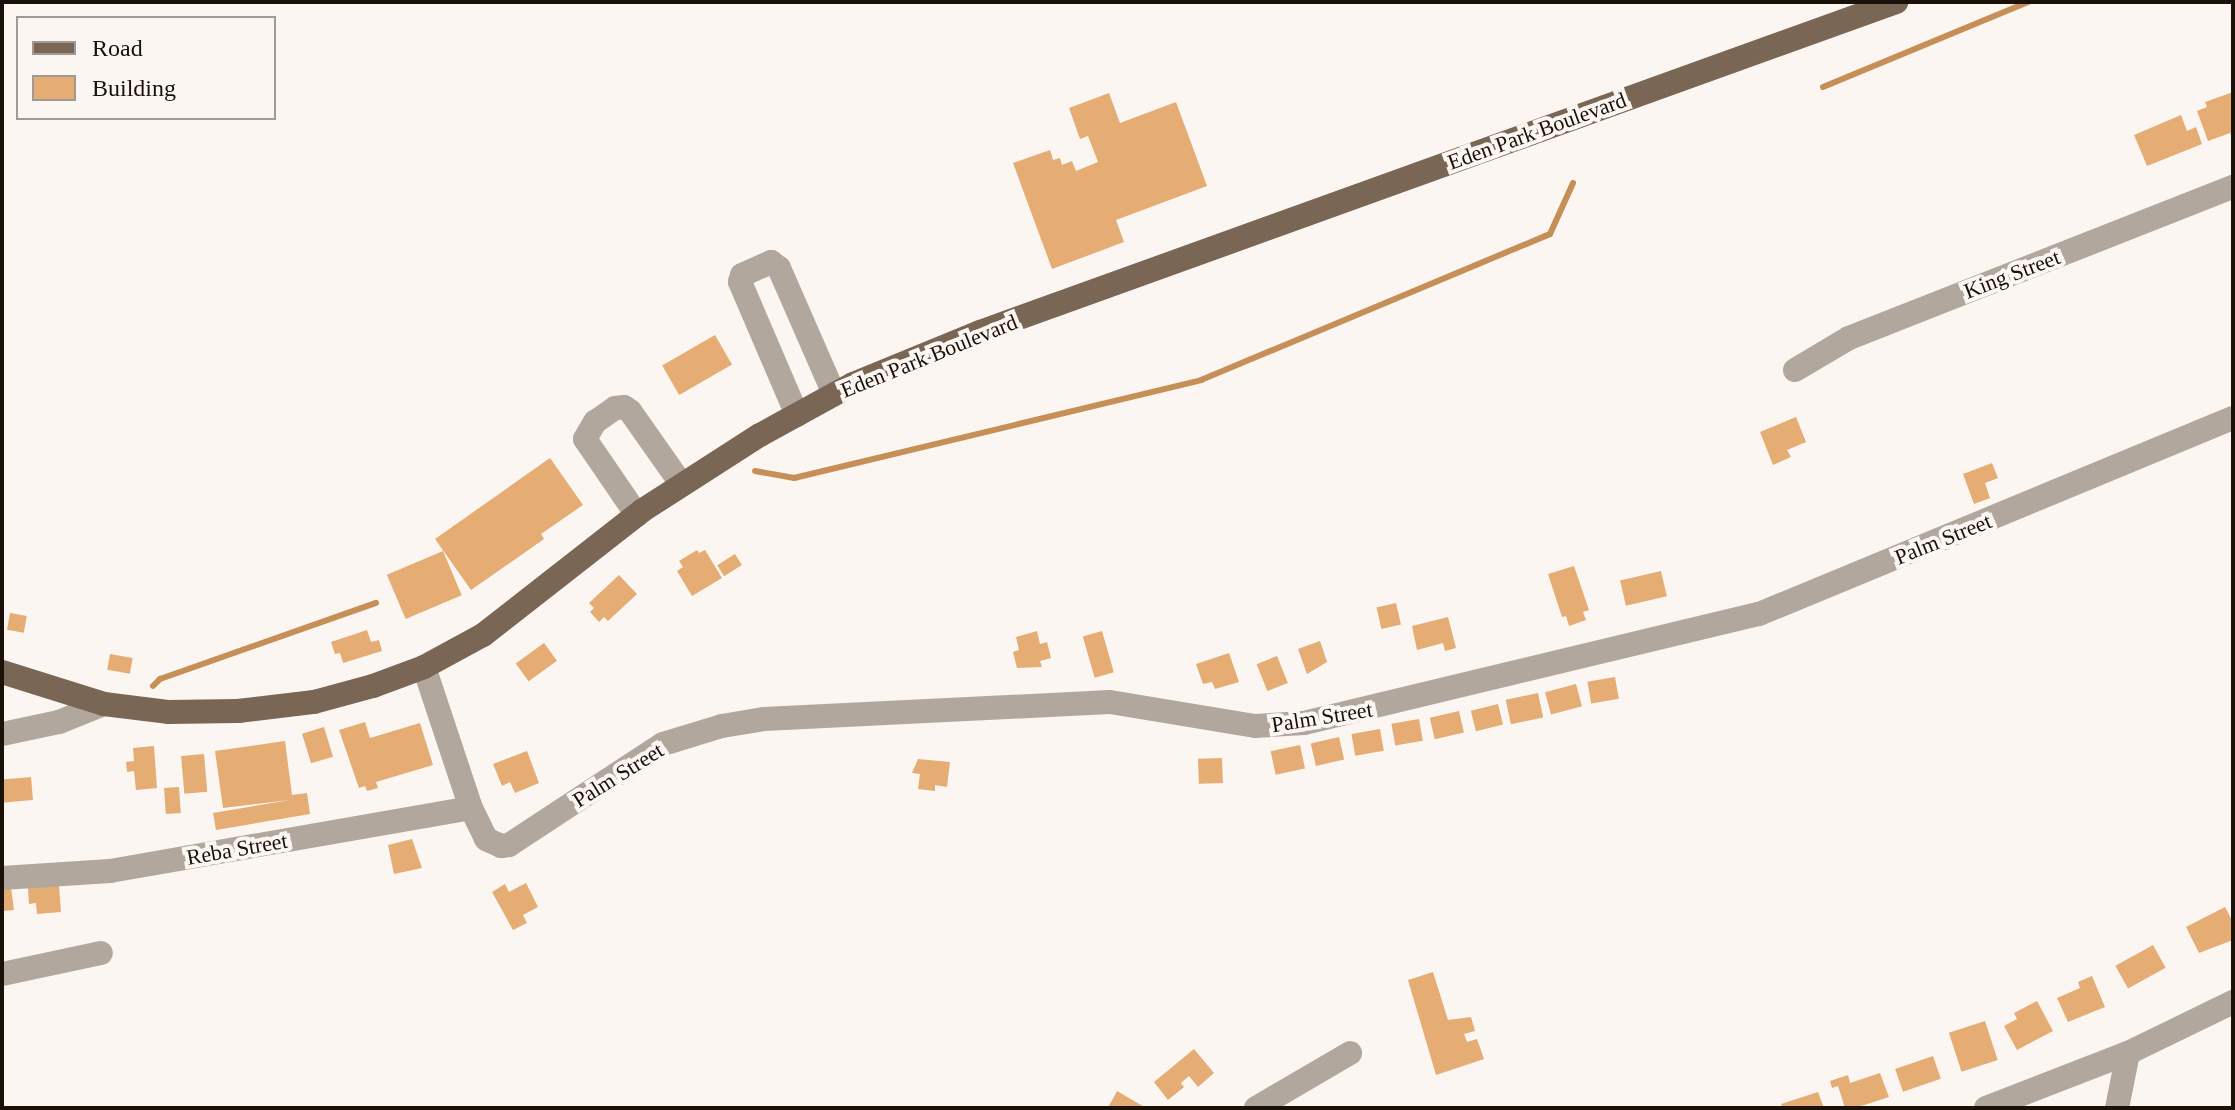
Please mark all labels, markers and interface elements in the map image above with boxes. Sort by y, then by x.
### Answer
legend [16,16,276,120]
text: Road [92,35,143,61]
text: Building [92,75,176,101]
street label: Eden Park Boulevard [1444,86,1630,176]
street label: King Street [1960,244,2064,304]
street label: Eden Park Boulevard [837,309,1021,403]
street label: Palm Street [1891,508,1995,570]
street label: Palm Street [1270,696,1374,738]
street label: Palm Street [568,737,668,813]
street label: Reba Street [184,827,290,871]

